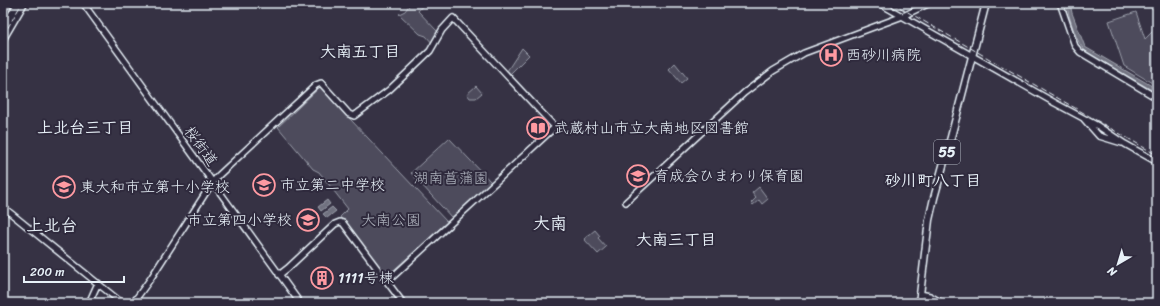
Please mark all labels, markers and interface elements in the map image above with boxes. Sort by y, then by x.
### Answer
district label: 大南五丁目 [320,37,400,66]
hospital icon: 西砂川病院 [818,42,844,68]
place label: 西砂川病院 [846,42,921,68]
district label: 上北台三丁目 [37,113,133,142]
library icon: 武蔵村山市立大南地区図書館 [525,115,551,141]
place label: 武蔵村山市立大南地区図書館 [554,115,749,141]
street label: 桜街道 [177,120,225,172]
road number: 55 [934,140,960,164]
school or university icon: 育成会ひまわり保育園 [625,163,651,189]
place label: 育成会ひまわり保育園 [654,163,804,189]
park label: 湖南菖蒲園 [413,165,489,191]
district label: 砂川町八丁目 [885,166,981,195]
school or university icon: 市立第二中学校 [251,172,277,198]
place label: 市立第二中学校 [280,172,385,198]
school or university icon: 東大和市立第十小学校 [51,174,77,200]
place label: 東大和市立第十小学校 [80,174,230,200]
place label: 市立第四小学校 [187,207,292,233]
school or university icon: 市立第四小学校 [295,207,321,233]
park label: 大南公園 [361,207,421,233]
district label: 大南 [533,208,567,238]
district label: 上北台 [27,210,78,240]
district label: 大南三丁目 [636,225,716,254]
north arrow [1098,244,1138,284]
scale bar [24,258,124,284]
text: 200 m [30,261,64,283]
text: N [1103,261,1122,282]
building icon: 1111号棟 [309,265,335,291]
place label: 1111号棟 [338,265,394,291]

